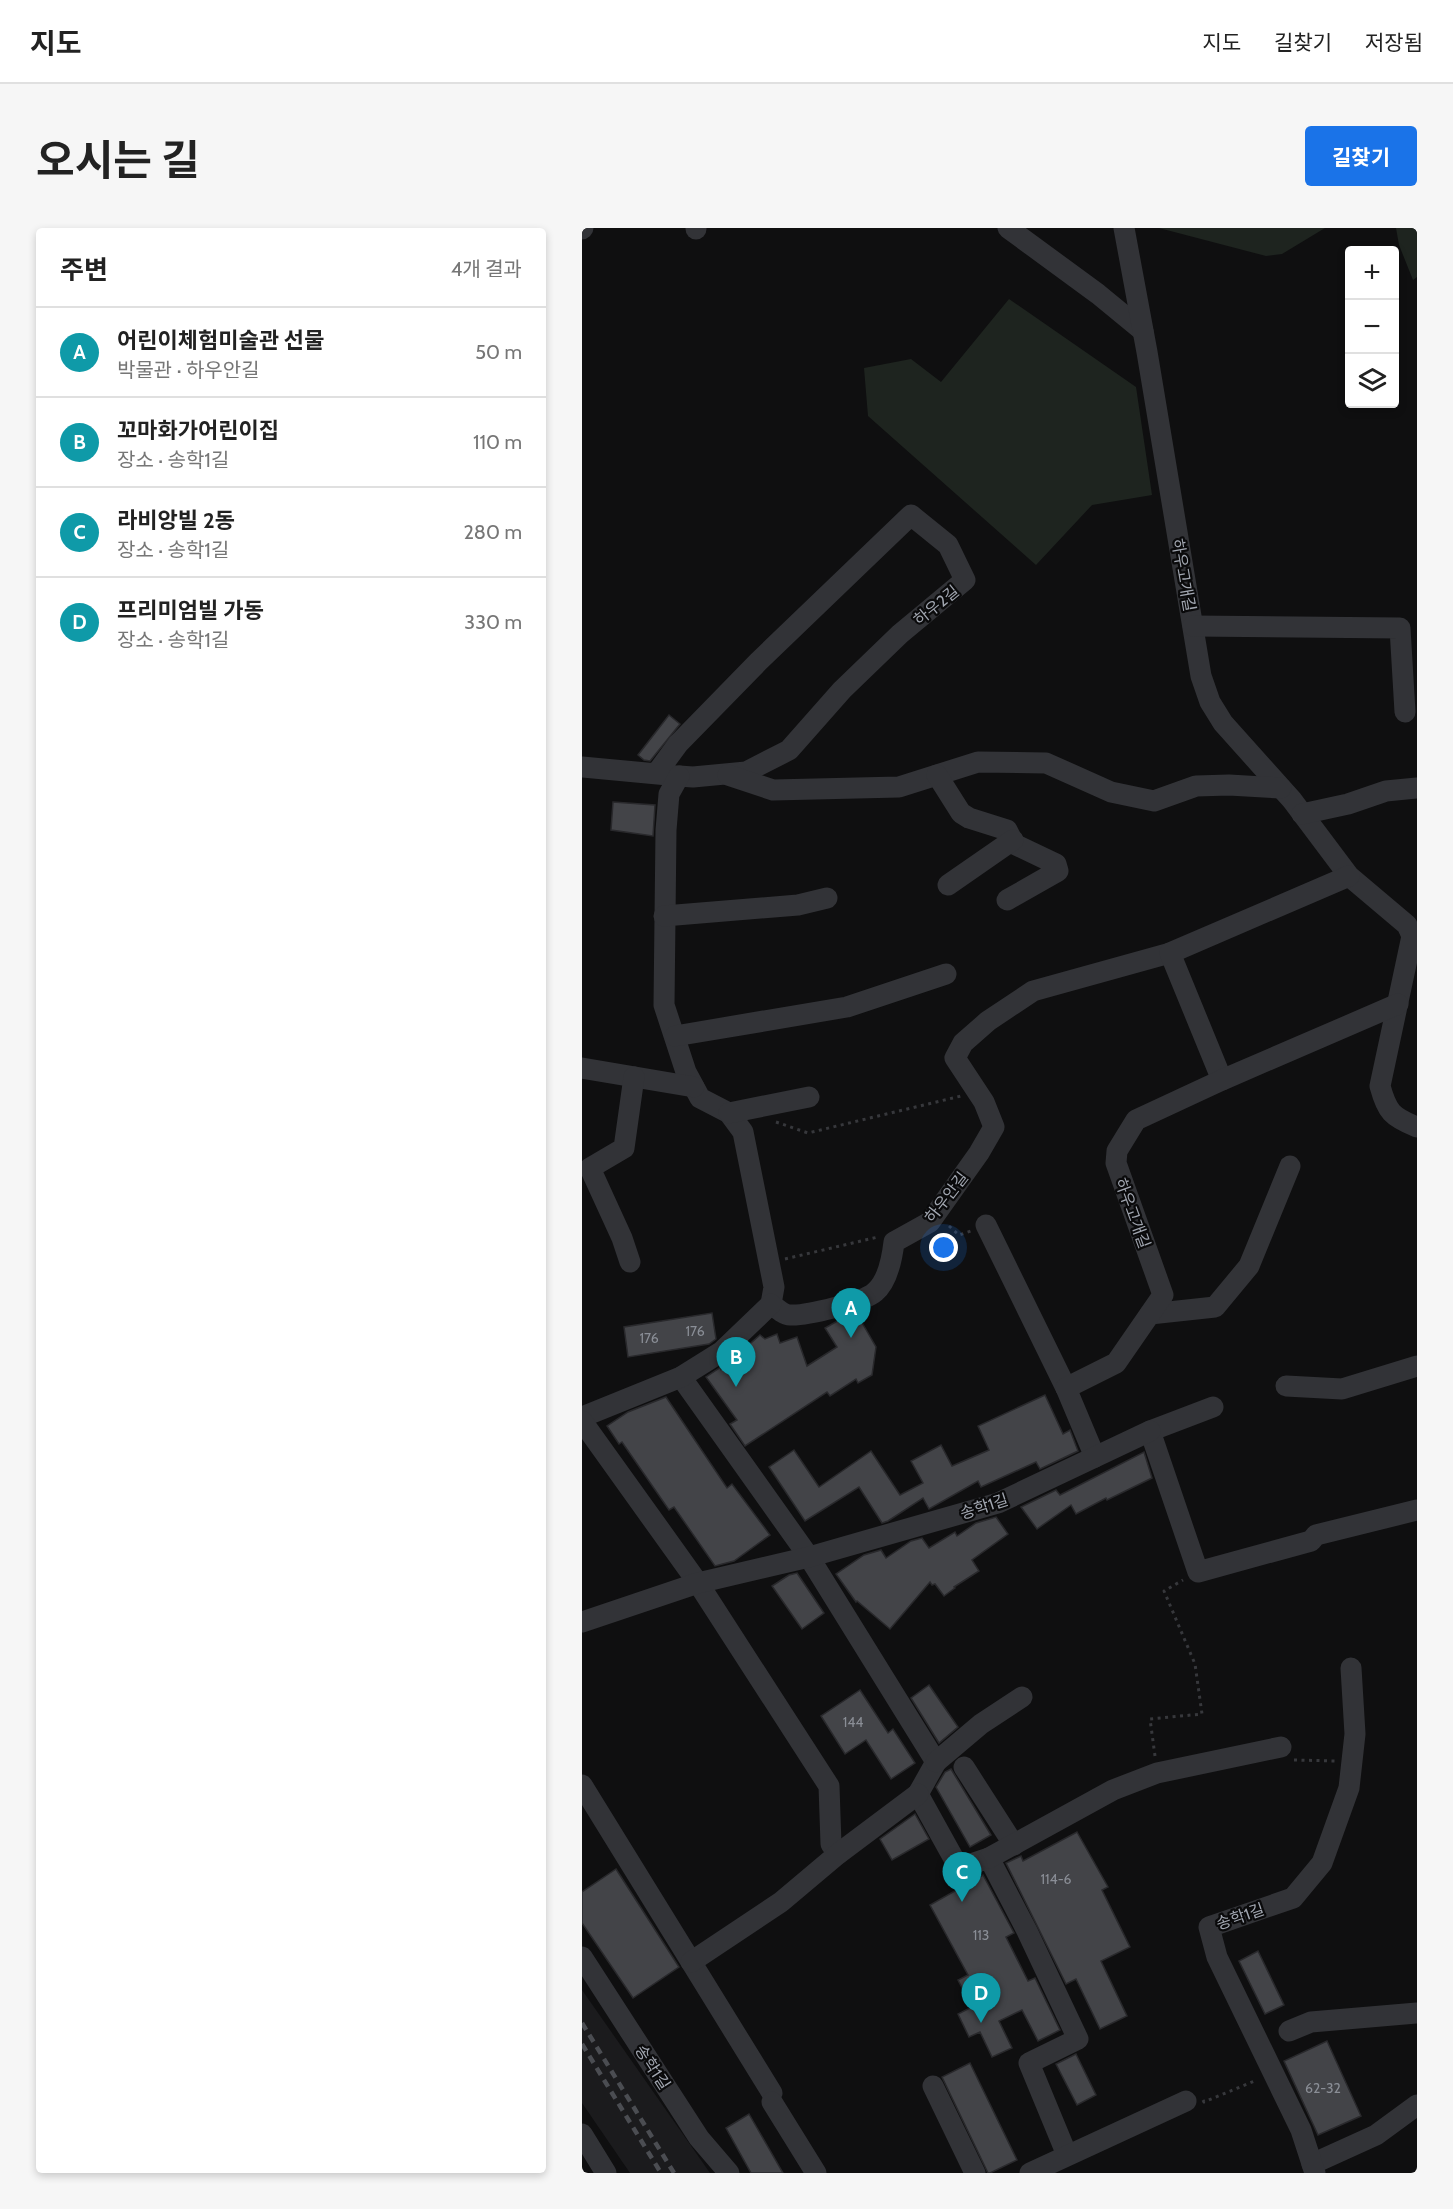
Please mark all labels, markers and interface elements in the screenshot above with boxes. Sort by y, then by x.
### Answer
text: 지도 [30,26,82,60]
text: 지도 [1202,30,1241,55]
text: 길찾기 [1274,30,1332,55]
text: 저장됨 [1365,30,1423,55]
button: 길찾기 [1305,126,1417,186]
text: 오시는 길 [36,134,200,186]
map controls [1345,246,1399,408]
button: + [1345,246,1399,300]
text: 주변 [60,254,108,286]
text: 4개 결과 [451,257,522,281]
button: − [1345,300,1399,354]
text: 어린이체험미술관 선물 [117,327,324,354]
text: A [73,340,86,364]
text: 50 m [475,340,522,364]
button: layers [1345,354,1399,408]
text: 박물관 · 하우안길 [117,358,260,382]
text: 꼬마화가어린이집 [117,417,279,444]
text: B [73,430,86,454]
text: 110 m [473,430,522,454]
text: 장소 · 송학1길 [117,448,229,472]
text: 라비앙빌 2동 [117,507,235,534]
text: C [73,520,86,544]
text: 280 m [463,520,522,544]
street label: 하우고개길 [1168,537,1199,613]
text: 장소 · 송학1길 [117,538,229,562]
street label: 하우2길 [910,581,963,629]
text: 프리미엄빌 가동 [117,597,264,624]
text: D [72,610,87,634]
text: 330 m [464,610,522,634]
text: 장소 · 송학1길 [117,628,229,652]
street label: 하우안길 [921,1168,972,1226]
street label: 하우고개길 [1111,1175,1154,1251]
your location [929,1233,958,1262]
pin: A [832,1288,870,1338]
house number: 176 [685,1322,705,1340]
house number: 176 [639,1329,659,1347]
pin: B [716,1338,756,1387]
street label: 송학1길 [958,1490,1011,1523]
house number: 144 [843,1713,863,1731]
pin: C [942,1852,982,1902]
house number: 114-6 [1040,1870,1072,1888]
street label: 송학1길 [1214,1899,1267,1933]
house number: 113 [973,1926,989,1944]
pin: D [962,1974,1000,2023]
street label: 송학1길 [631,2041,674,2093]
house number: 62-32 [1305,2079,1341,2097]

